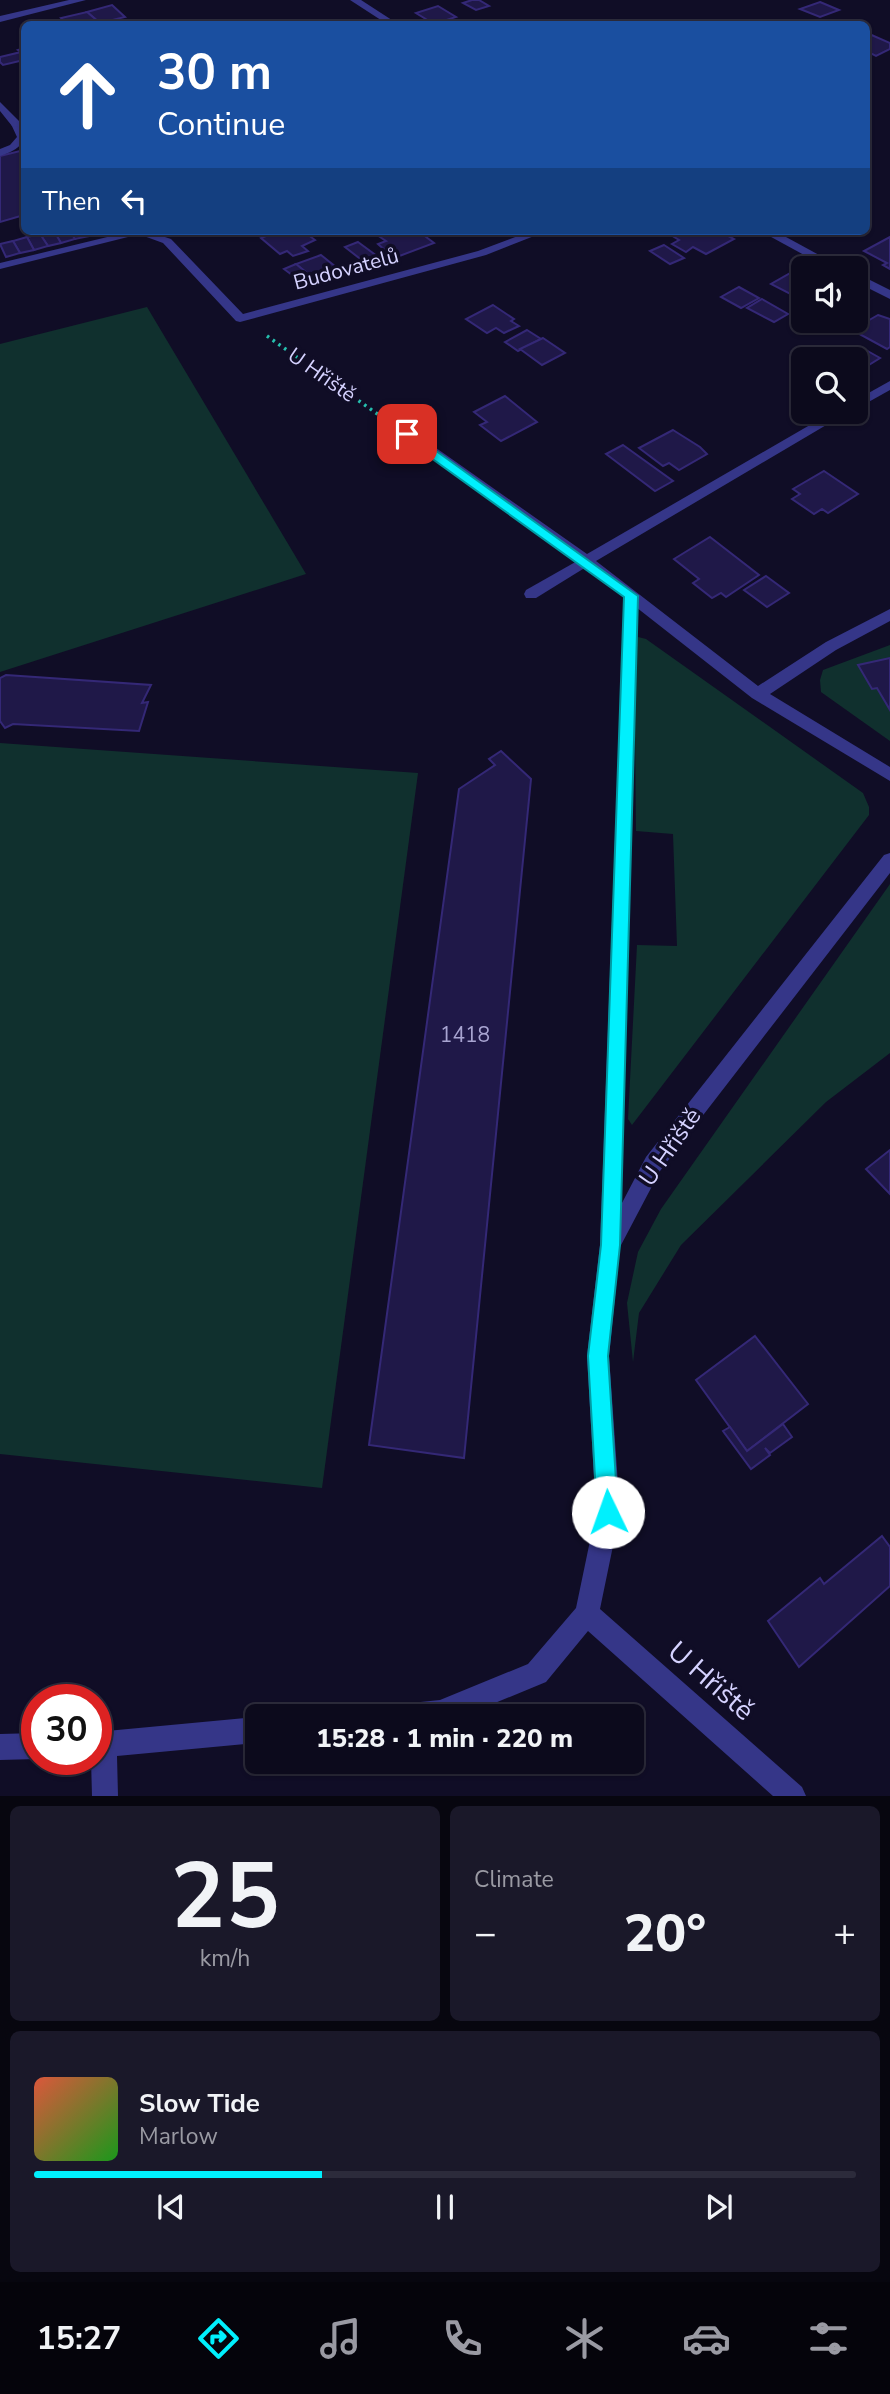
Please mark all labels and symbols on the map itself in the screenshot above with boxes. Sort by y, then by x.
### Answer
street label: Budovatelů [290,242,402,296]
street label: U Hřiště [282,341,362,409]
pin [377,404,437,464]
house number: 1418 [440,1021,490,1049]
street label: U Hřiště [631,1102,709,1192]
position arrow [571,1475,645,1549]
street label: U Hřiště [660,1633,762,1729]
speed limit sign: 30 [21,1684,112,1775]

